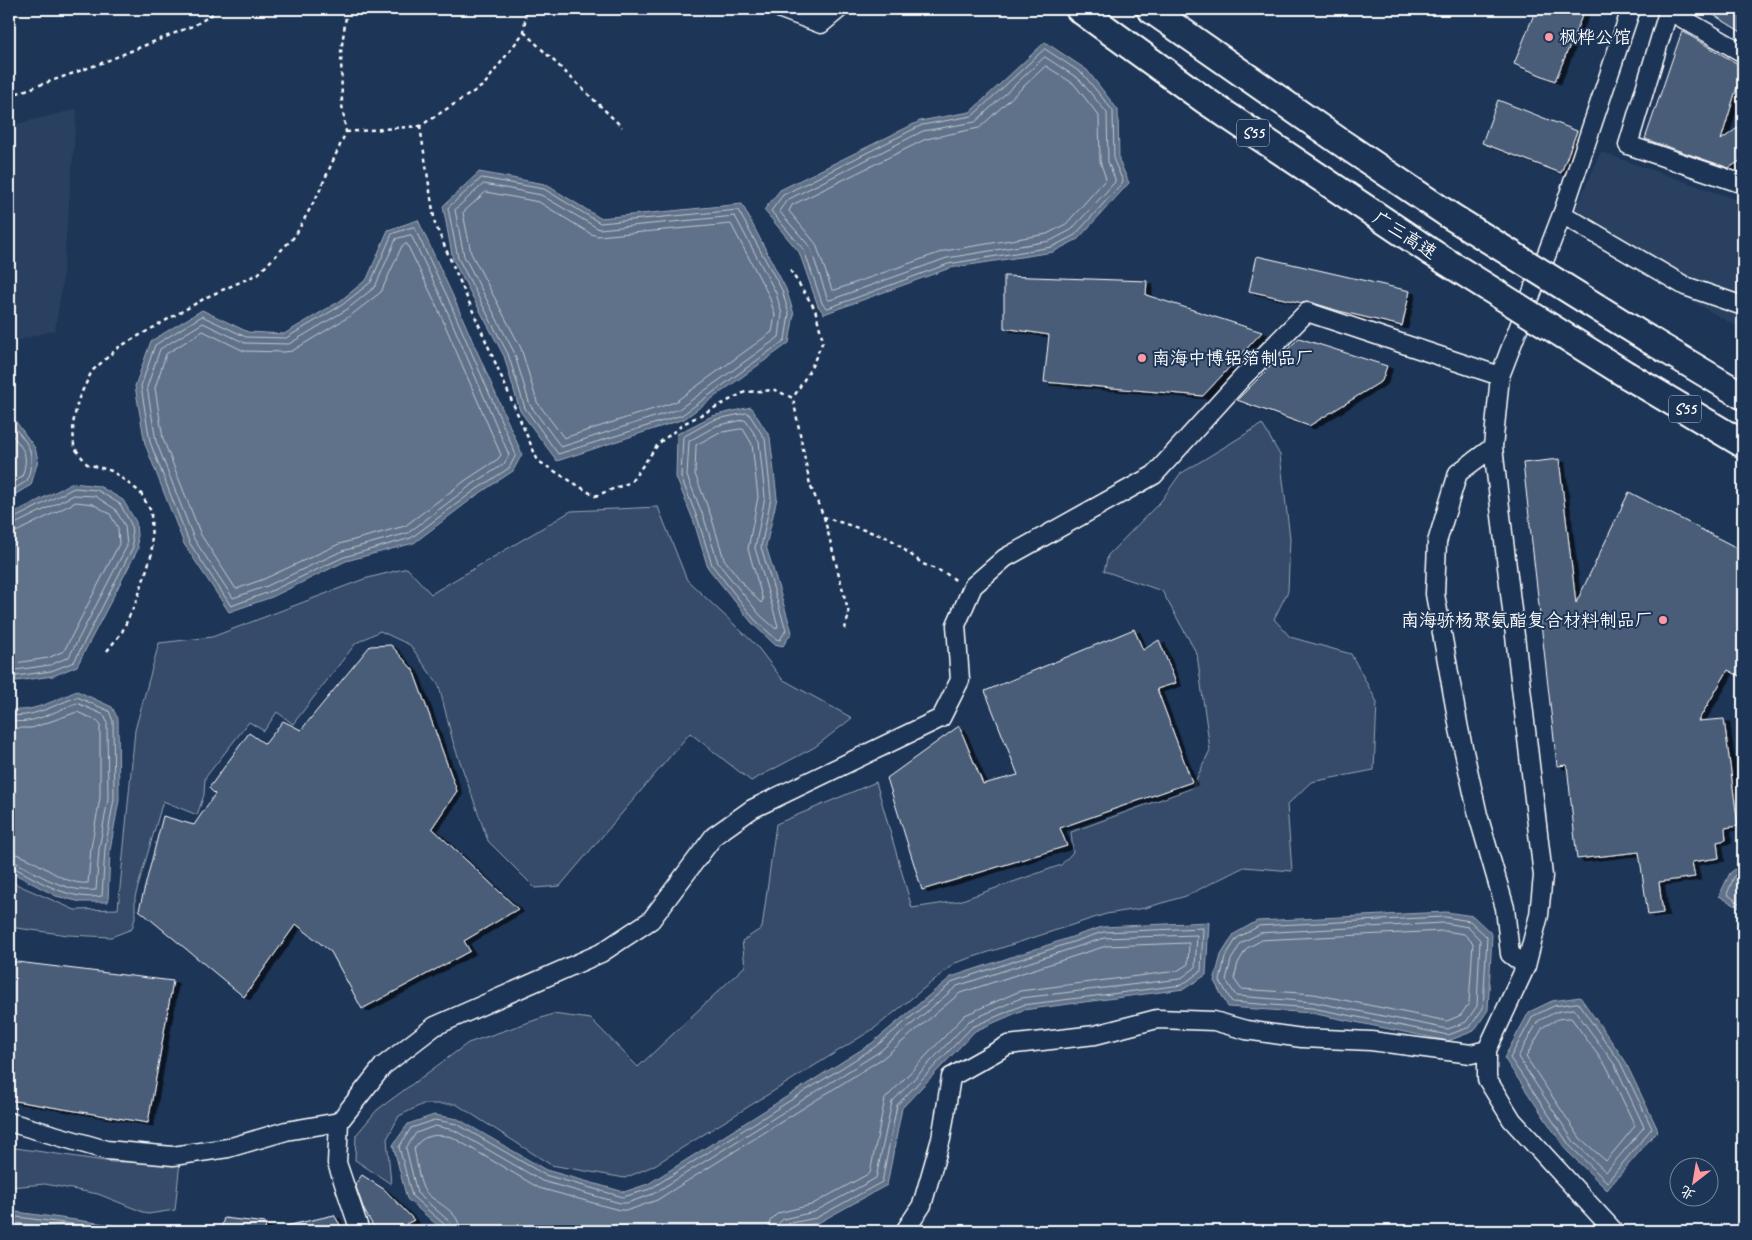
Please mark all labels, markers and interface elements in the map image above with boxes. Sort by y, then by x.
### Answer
place label: 枫桦公馆 [1559,26,1631,48]
marker: 枫桦公馆 [1543,31,1555,43]
road number: S55 [1237,120,1269,146]
street label: 广三高速 [1369,206,1441,264]
place label: 南海中博铝箔制品厂 [1152,347,1314,369]
marker: 南海中博铝箔制品厂 [1136,352,1148,364]
road number: S55 [1669,396,1701,422]
place label: 南海骄杨聚氨酯复合材料制品厂 [1401,609,1653,631]
marker: 南海骄杨聚氨酯复合材料制品厂 [1657,614,1669,626]
north arrow [1670,1158,1720,1208]
text: 北 [1677,1182,1698,1204]

